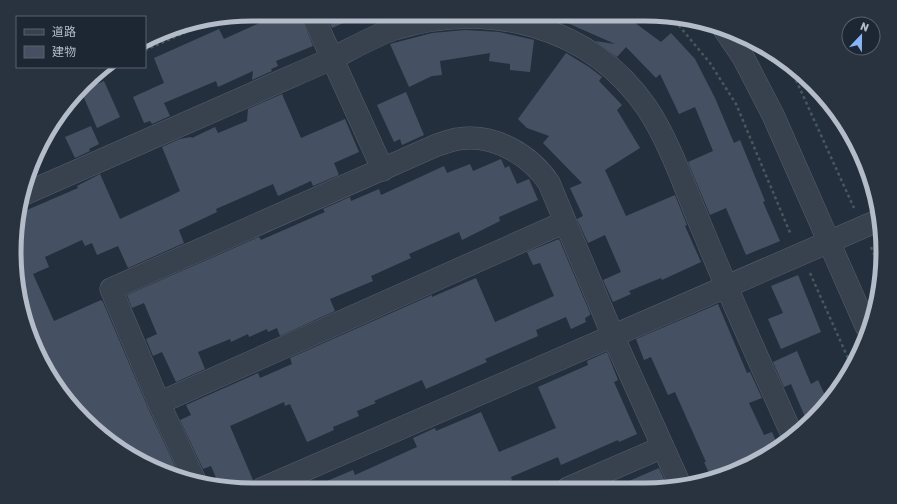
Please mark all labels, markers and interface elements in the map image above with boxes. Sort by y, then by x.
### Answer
legend [16,16,146,68]
north arrow [841,16,881,56]
text: N [858,20,871,35]
text: 道路 [52,25,76,39]
text: 建物 [52,45,76,59]

